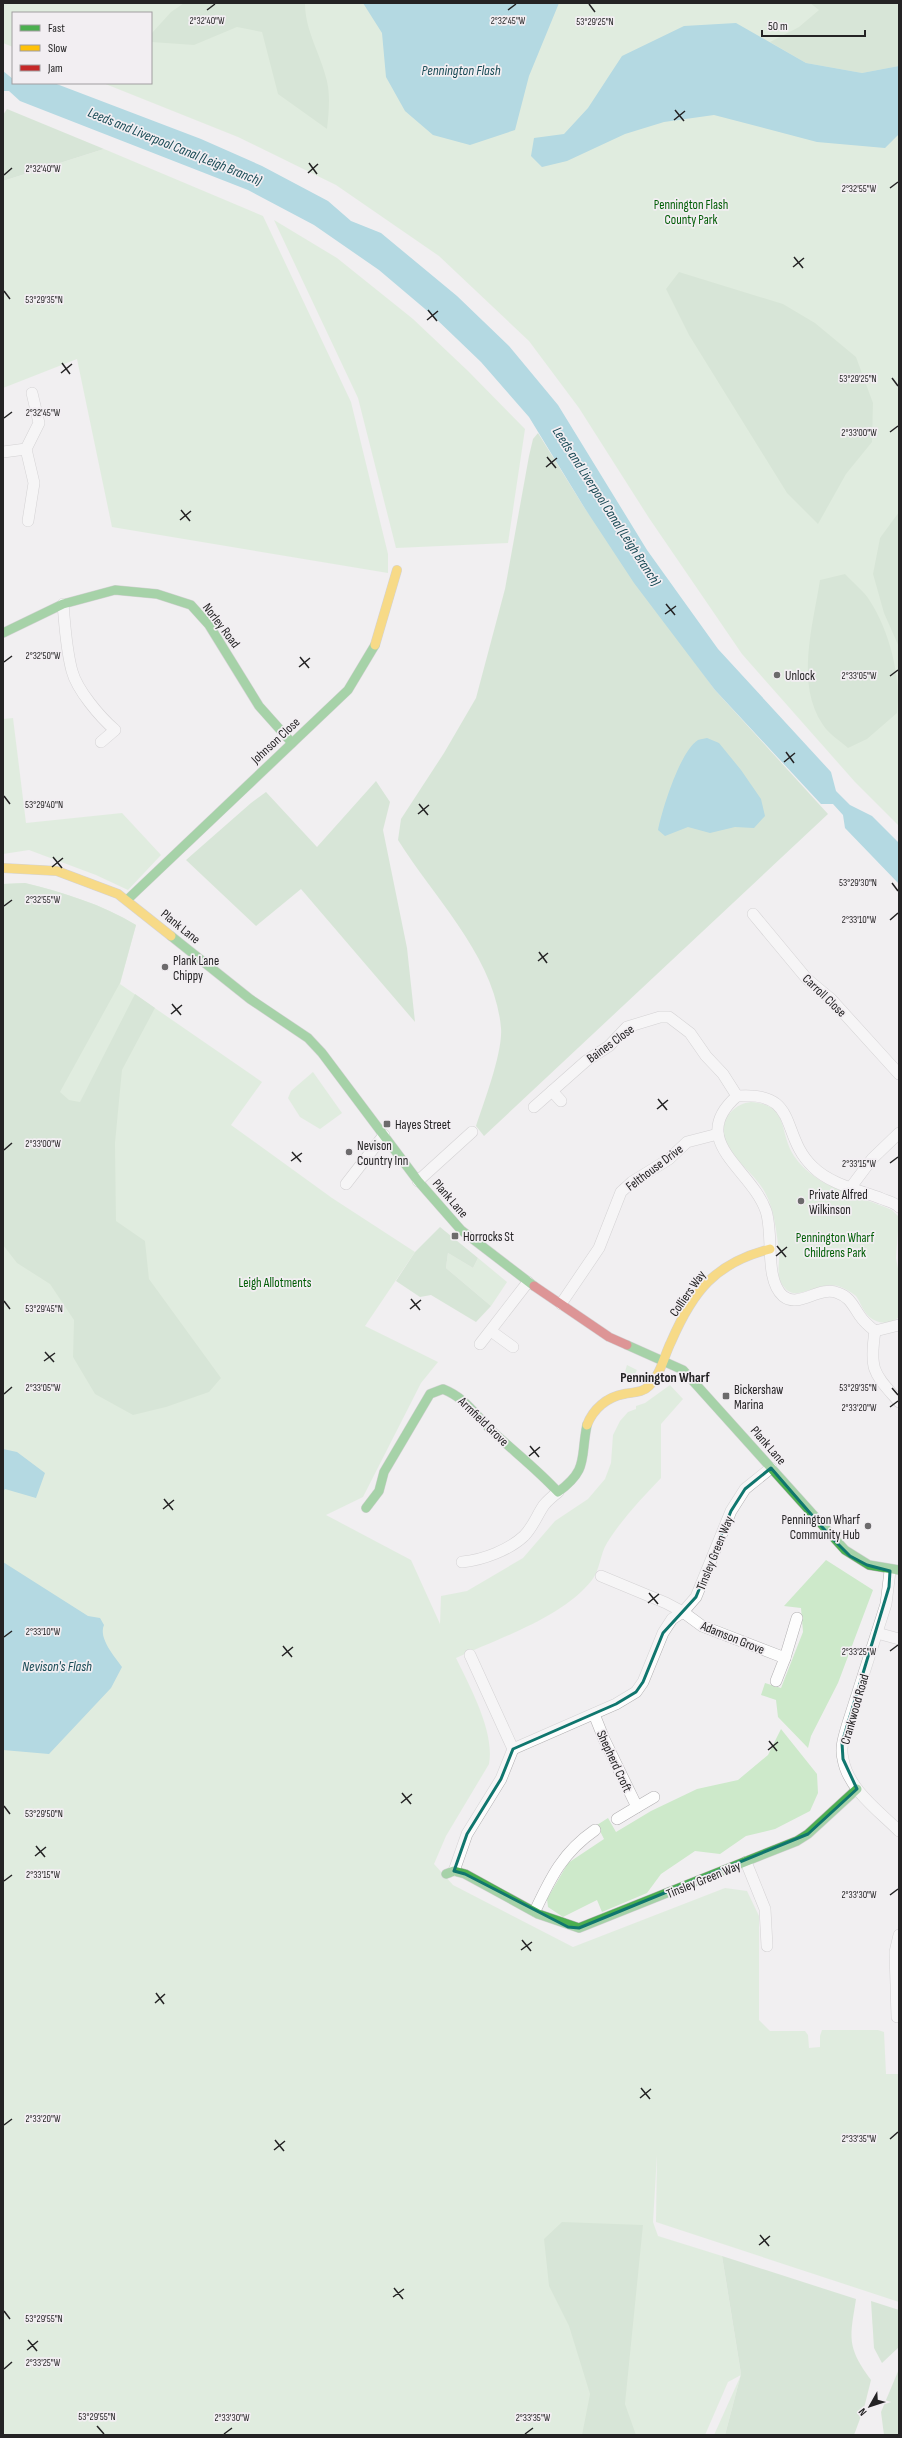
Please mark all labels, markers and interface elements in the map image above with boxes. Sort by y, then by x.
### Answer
legend [12,12,152,84]
scale bar [762,12,865,38]
text: 2°32'40"W [189,15,225,27]
text: 2°32'45"W [491,15,526,27]
text: 53°29'25"N [576,16,614,28]
text: 50 m [768,19,788,34]
text: Fast [48,21,65,36]
text: Slow [48,41,67,56]
text: Jam [47,61,63,76]
water label: Pennington Flash [421,62,501,79]
water label: Leeds and Liverpool Canal (Leigh Branch) [85,104,265,190]
text: 2°32'40"W [25,163,61,175]
text: 2°32'55"W [842,183,877,195]
park label: Pennington Flash County Park [654,197,728,228]
text: 53°29'35"N [25,294,63,306]
text: 53°29'25"N [839,373,877,385]
text: 2°32'45"W [26,407,61,419]
water label: Leeds and Liverpool Canal (Leigh Branch) [549,424,665,590]
text: 2°33'00"W [841,427,877,439]
street label: Norley Road [199,600,243,651]
text: 2°32'50"W [26,650,61,662]
place label: Unlock [785,668,815,684]
marker: Unlock [772,670,782,680]
text: 2°33'05"W [842,670,877,682]
street label: Johnson Close [247,714,303,768]
text: 53°29'40"N [25,799,63,811]
text: 53°29'30"N [839,877,877,889]
text: 2°32'55"W [26,894,61,906]
street label: Plank Lane [157,906,203,948]
text: 2°33'10"W [842,914,877,926]
place label: Plank Lane Chippy [173,953,219,984]
marker: Plank Lane Chippy [160,962,170,972]
street label: Carroll Close [799,971,850,1020]
street label: Baines Close [584,1021,637,1066]
place label: Hayes Street [395,1117,451,1133]
marker: Hayes Street [382,1119,392,1129]
text: 2°33'00"W [25,1138,61,1150]
place label: Nevison Country Inn [357,1138,408,1169]
street label: Felthouse Drive [623,1141,686,1194]
marker: Nevison Country Inn [344,1147,354,1157]
text: 2°33'15"W [842,1158,876,1170]
street label: Plank Lane [429,1176,471,1221]
place label: Private Alfred Wilkinson [809,1187,868,1218]
marker: Private Alfred Wilkinson [796,1196,806,1206]
place label: Horrocks St [463,1229,514,1245]
park label: Pennington Wharf Childrens Park [796,1230,875,1261]
marker: Horrocks St [450,1231,460,1241]
street label: Colliers Way [666,1267,709,1320]
park label: Leigh Allotments [239,1275,312,1291]
text: 53°29'45"N [25,1303,63,1315]
district label: Pennington Wharf [620,1369,710,1386]
text: 2°33'05"W [26,1382,61,1394]
place label: Bickershaw Marina [734,1382,784,1413]
text: 53°29'35"N [839,1382,877,1394]
marker: Bickershaw Marina [721,1391,731,1401]
street label: Armfield Grove [454,1393,512,1450]
text: 2°33'20"W [842,1402,877,1414]
street label: Plank Lane [747,1423,789,1468]
place label: Pennington Wharf Community Hub [781,1512,860,1543]
street label: Tinsley Green Way [693,1514,737,1593]
marker: Pennington Wharf Community Hub [863,1521,873,1531]
street label: Adamson Grove [697,1618,767,1658]
text: 2°33'10"W [26,1626,61,1638]
text: 2°33'25"W [842,1646,877,1658]
water label: Nevison's Flash [22,1658,92,1675]
street label: Crankwood Road [837,1672,873,1746]
street label: Shepherd Croft [593,1728,635,1795]
text: 53°29'50"N [25,1808,63,1820]
street label: Tinsley Green Way [664,1858,743,1902]
text: 2°33'15"W [26,1869,60,1881]
text: 2°33'30"W [841,1889,877,1901]
text: 2°33'20"W [26,2113,61,2125]
text: 2°33'35"W [842,2133,877,2145]
text: 53°29'55"N [25,2313,63,2325]
text: 2°33'25"W [26,2357,61,2369]
north arrow [850,2386,890,2426]
text: N [856,2406,870,2418]
text: 53°29'55"N [78,2411,116,2423]
text: 2°33'30"W [214,2412,250,2424]
text: 2°33'35"W [516,2412,551,2424]

